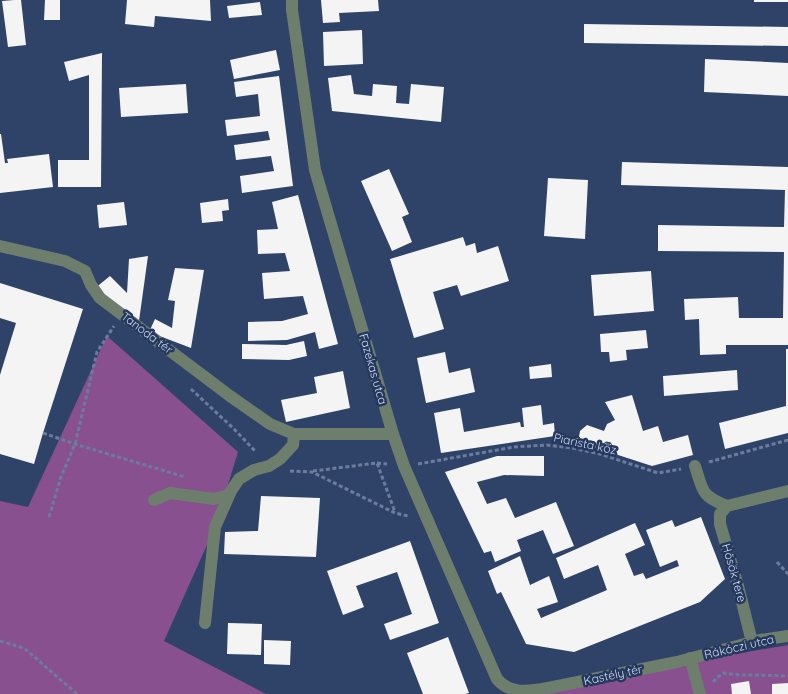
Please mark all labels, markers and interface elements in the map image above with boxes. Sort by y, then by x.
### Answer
street label: Tanoda tér [119,308,176,357]
street label: Fazekas utca [356,332,391,406]
street label: Piarista köz [552,430,618,458]
street label: Hősök tere [719,542,750,604]
street label: Rákóczi utca [703,631,775,662]
street label: Kastély tér [582,661,644,688]

